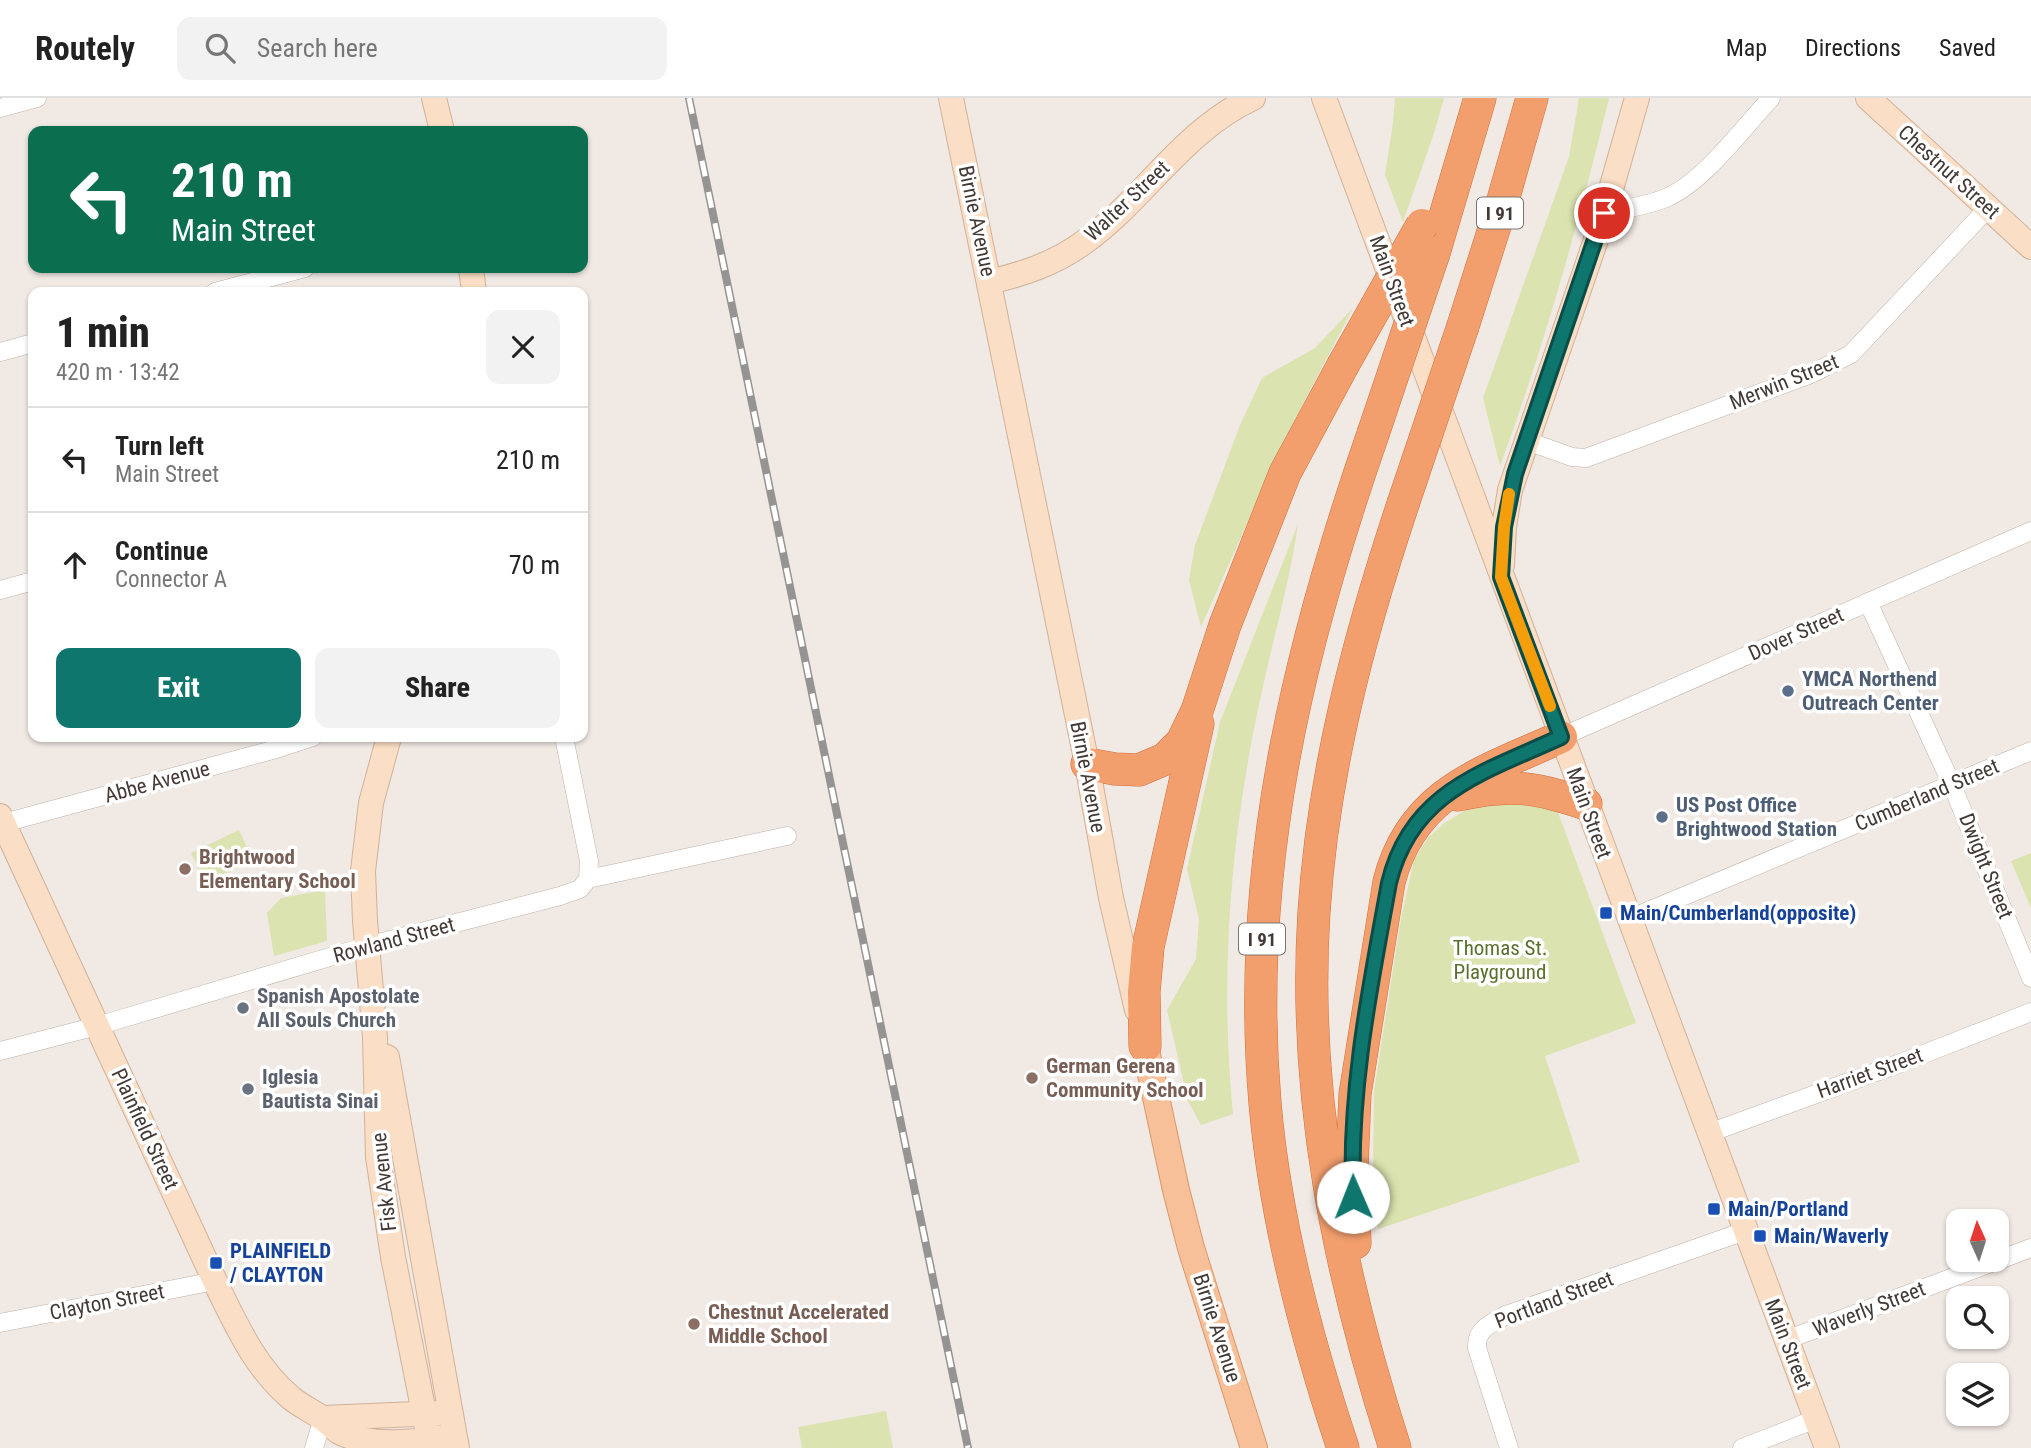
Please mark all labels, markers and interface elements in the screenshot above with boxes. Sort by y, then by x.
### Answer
search box [177,17,667,80]
text: Routely [35,29,135,68]
icon: search [201,29,239,67]
text: Search here [257,33,378,63]
text: Map [1726,34,1767,62]
text: Directions [1805,34,1901,62]
text: Saved [1939,34,1996,62]
street label: Chestnut Street [1893,120,2005,224]
text: 210 m [171,152,293,209]
icon: left [56,154,147,245]
street label: Walter Street [1080,156,1174,246]
street label: Birnie Avenue [954,163,1000,279]
pin [1574,183,1634,243]
icon: arrive [1585,194,1623,232]
road number: I 91 [1477,197,1523,228]
text: Main Street [171,211,316,249]
street label: Main Street [1364,232,1420,330]
text: 1 min [56,308,150,357]
button: close [486,310,560,384]
street label: Merwin Street [1726,349,1842,415]
text: 420 m · 13:42 [56,359,180,386]
text: Turn left [115,431,204,461]
icon: left [56,441,94,479]
text: 210 m [496,445,560,475]
text: Main Street [115,461,219,488]
text: Continue [115,536,208,566]
icon: ahead [56,546,94,584]
text: 70 m [509,550,560,580]
text: Connector A [115,566,227,593]
street label: Dover Street [1745,602,1847,666]
button: Exit [56,648,301,728]
button: Share [315,648,560,728]
place label: YMCA Northend Outreach Center [1802,667,1939,715]
marker: YMCA Northend Outreach Center [1780,683,1796,699]
street label: Birnie Avenue [1065,719,1111,835]
street label: Cumberland Street [1851,754,2003,836]
street label: Abbe Avenue [102,756,212,808]
street label: Main Street [1561,764,1617,862]
place label: US Post Office Brightwood Station [1676,793,1837,841]
marker: US Post Office Brightwood Station [1654,809,1670,825]
street label: Dwight Street [1954,810,2018,922]
place label: Brightwood Elementary School [199,845,356,893]
marker: Brightwood Elementary School [177,861,193,877]
place label: Main/Cumberland(opposite) [1620,901,1856,925]
marker: Main/Cumberland(opposite) [1598,905,1614,921]
street label: Rowland Street [331,912,457,968]
road number: I 91 [1239,924,1285,954]
park label: Thomas St. Playground [1453,936,1547,984]
place label: Spanish Apostolate All Souls Church [257,984,420,1032]
marker: Spanish Apostolate All Souls Church [235,1000,251,1016]
street label: Harriet Street [1814,1043,1926,1103]
place label: German Gerena Community School [1046,1054,1204,1102]
street label: Plainfield Street [106,1065,184,1193]
place label: Iglesia Bautista Sinai [262,1065,379,1113]
marker: German Gerena Community School [1024,1070,1040,1086]
marker: Iglesia Bautista Sinai [240,1081,256,1097]
street label: Fisk Avenue [367,1131,401,1233]
position arrow [1316,1160,1390,1234]
place label: Main/Portland [1728,1197,1849,1221]
marker: Main/Portland [1706,1201,1722,1217]
north arrow [1946,1209,2009,1272]
map controls [1946,1209,2009,1426]
place label: Main/Waverly [1774,1224,1889,1248]
marker: Main/Waverly [1752,1228,1768,1244]
place label: PLAINFIELD / CLAYTON [229,1239,331,1287]
marker: PLAINFIELD / CLAYTON [208,1255,224,1271]
street label: Portland Street [1492,1266,1616,1334]
street label: Birnie Avenue [1188,1271,1246,1385]
street label: Waverly Street [1810,1277,1928,1341]
street label: Clayton Street [48,1279,166,1325]
button: search [1946,1286,2009,1349]
street label: Main Street [1760,1295,1816,1393]
place label: Chestnut Accelerated Middle School [708,1300,889,1348]
marker: Chestnut Accelerated Middle School [686,1316,702,1332]
button: layers [1946,1363,2009,1426]

